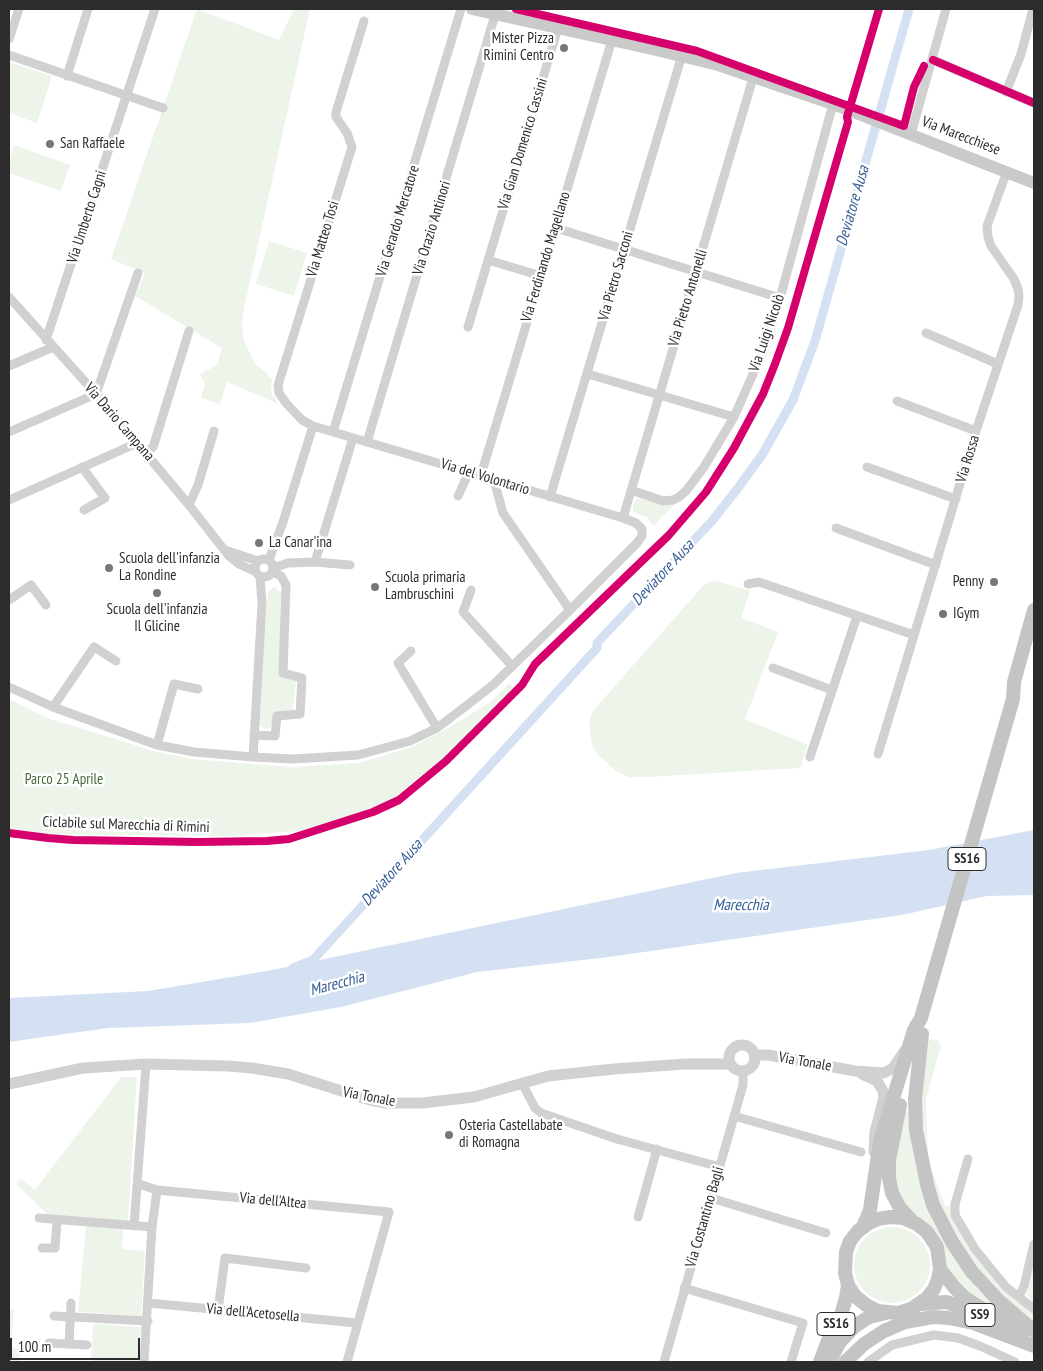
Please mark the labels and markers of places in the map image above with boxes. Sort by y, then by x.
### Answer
place label: Mister Pizza Rimini Centro [484,30,554,65]
marker: Mister Pizza Rimini Centro [558,42,570,54]
place label: San Raffaele [60,135,125,153]
marker: San Raffaele [44,138,56,150]
place label: La Canar'ina [269,534,332,552]
marker: La Canar'ina [253,537,265,549]
place label: Scuola dell'infanzia La Rondine [119,550,220,585]
marker: Scuola dell'infanzia La Rondine [103,562,115,574]
place label: Scuola primaria Lambruschini [385,569,465,604]
place label: Penny [953,573,984,591]
marker: Penny [988,576,1000,588]
marker: Scuola primaria Lambruschini [369,581,381,593]
marker: Scuola dell'infanzia Il Glicine [151,587,163,599]
place label: Scuola dell'infanzia Il Glicine [107,601,207,636]
place label: IGym [953,605,979,623]
marker: IGym [937,608,949,620]
place label: Osteria Castellabate di Romagna [459,1117,563,1152]
marker: Osteria Castellabate di Romagna [443,1129,455,1141]

